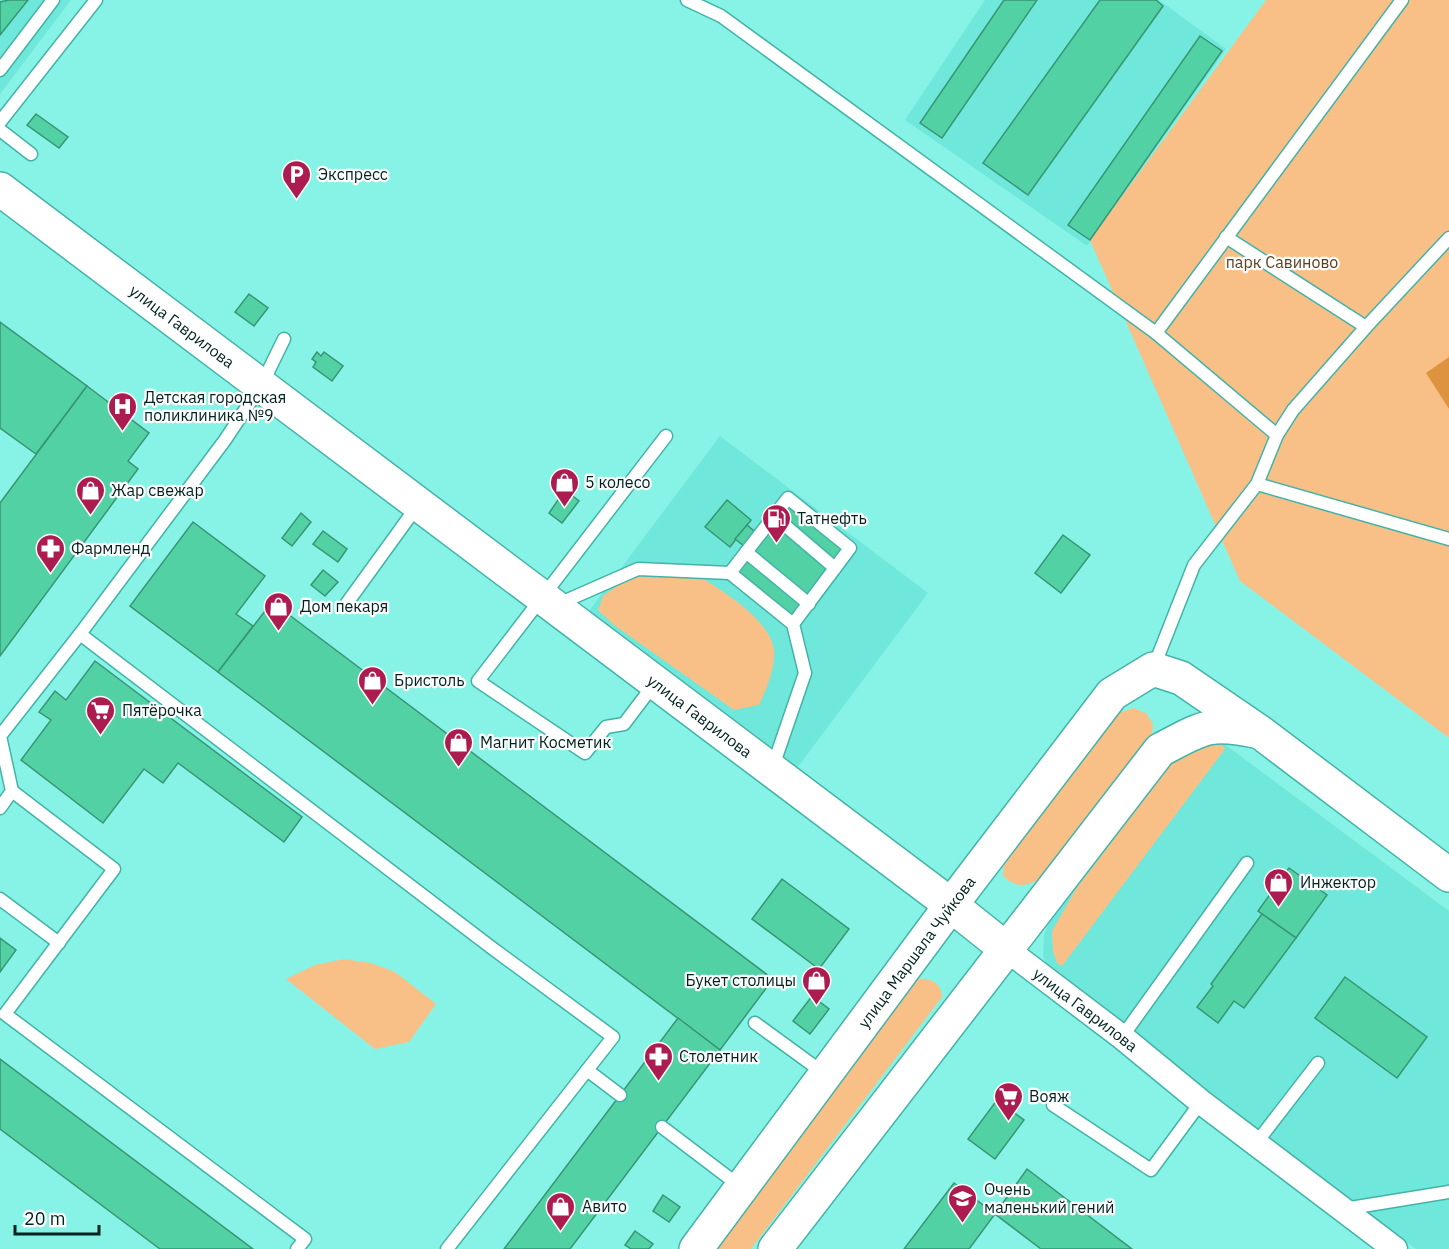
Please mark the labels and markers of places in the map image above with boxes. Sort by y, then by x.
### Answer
parking icon: Экспресс [281,158,313,200]
place label: Экспресс [318,164,388,184]
place label: Детская городская поликлиника №9 [144,387,286,425]
hospital icon: Детская городская поликлиника №9 [107,390,139,432]
shop icon: 5 колесо [548,466,580,508]
place label: 5 колесо [585,472,651,492]
shop icon: Жар свежар [74,474,106,516]
place label: Жар свежар [111,480,204,500]
fuel station icon: Татнефть [760,502,792,544]
place label: Татнефть [797,508,867,528]
pharmacy icon: Фармленд [34,532,66,574]
place label: Фармленд [71,538,151,558]
shop icon: Дом пекаря [263,590,295,632]
place label: Дом пекаря [300,596,388,616]
shop icon: Бристоль [357,664,389,706]
place label: Бристоль [394,670,465,690]
supermarket icon: Пятёрочка [85,694,117,736]
place label: Пятёрочка [122,700,202,720]
shop icon: Магнит Косметик [443,726,475,768]
place label: Магнит Косметик [480,732,612,752]
shop icon: Инжектор [1263,866,1295,908]
place label: Инжектор [1300,872,1376,892]
shop icon: Букет столицы [801,964,833,1006]
place label: Букет столицы [686,970,796,990]
pharmacy icon: Столетник [642,1040,674,1082]
place label: Столетник [679,1046,758,1066]
supermarket icon: Вояж [992,1080,1024,1122]
place label: Вояж [1029,1086,1069,1106]
place label: Очень маленький гений [984,1179,1114,1217]
school or university icon: Очень маленький гений [947,1182,979,1224]
shop icon: Авито [545,1190,577,1232]
place label: Авито [582,1196,627,1216]

